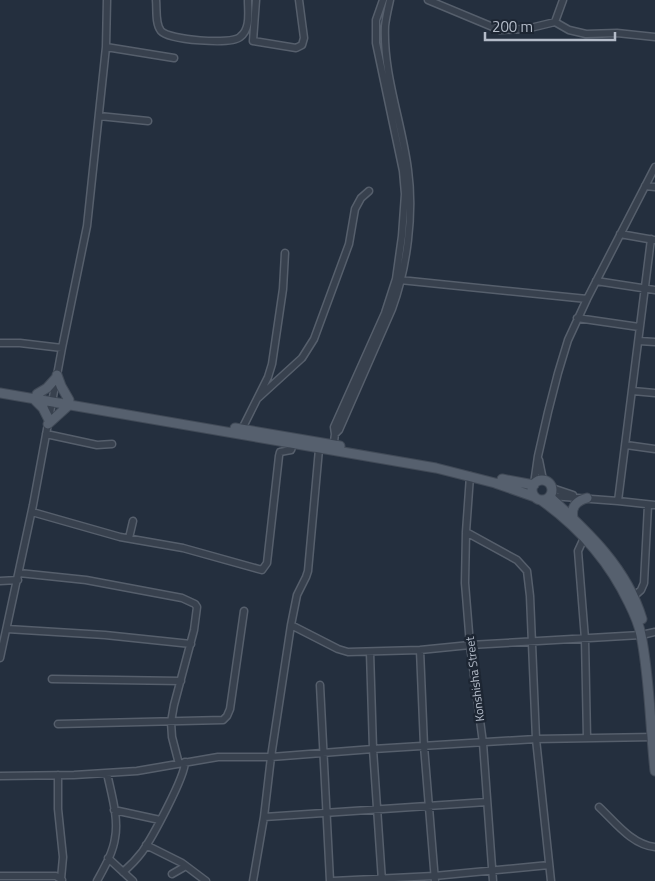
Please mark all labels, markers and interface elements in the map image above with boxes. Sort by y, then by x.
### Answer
scale bar [485,10,615,42]
text: 200 m [492,15,533,38]
street label: Konshisha Street [460,635,489,723]

